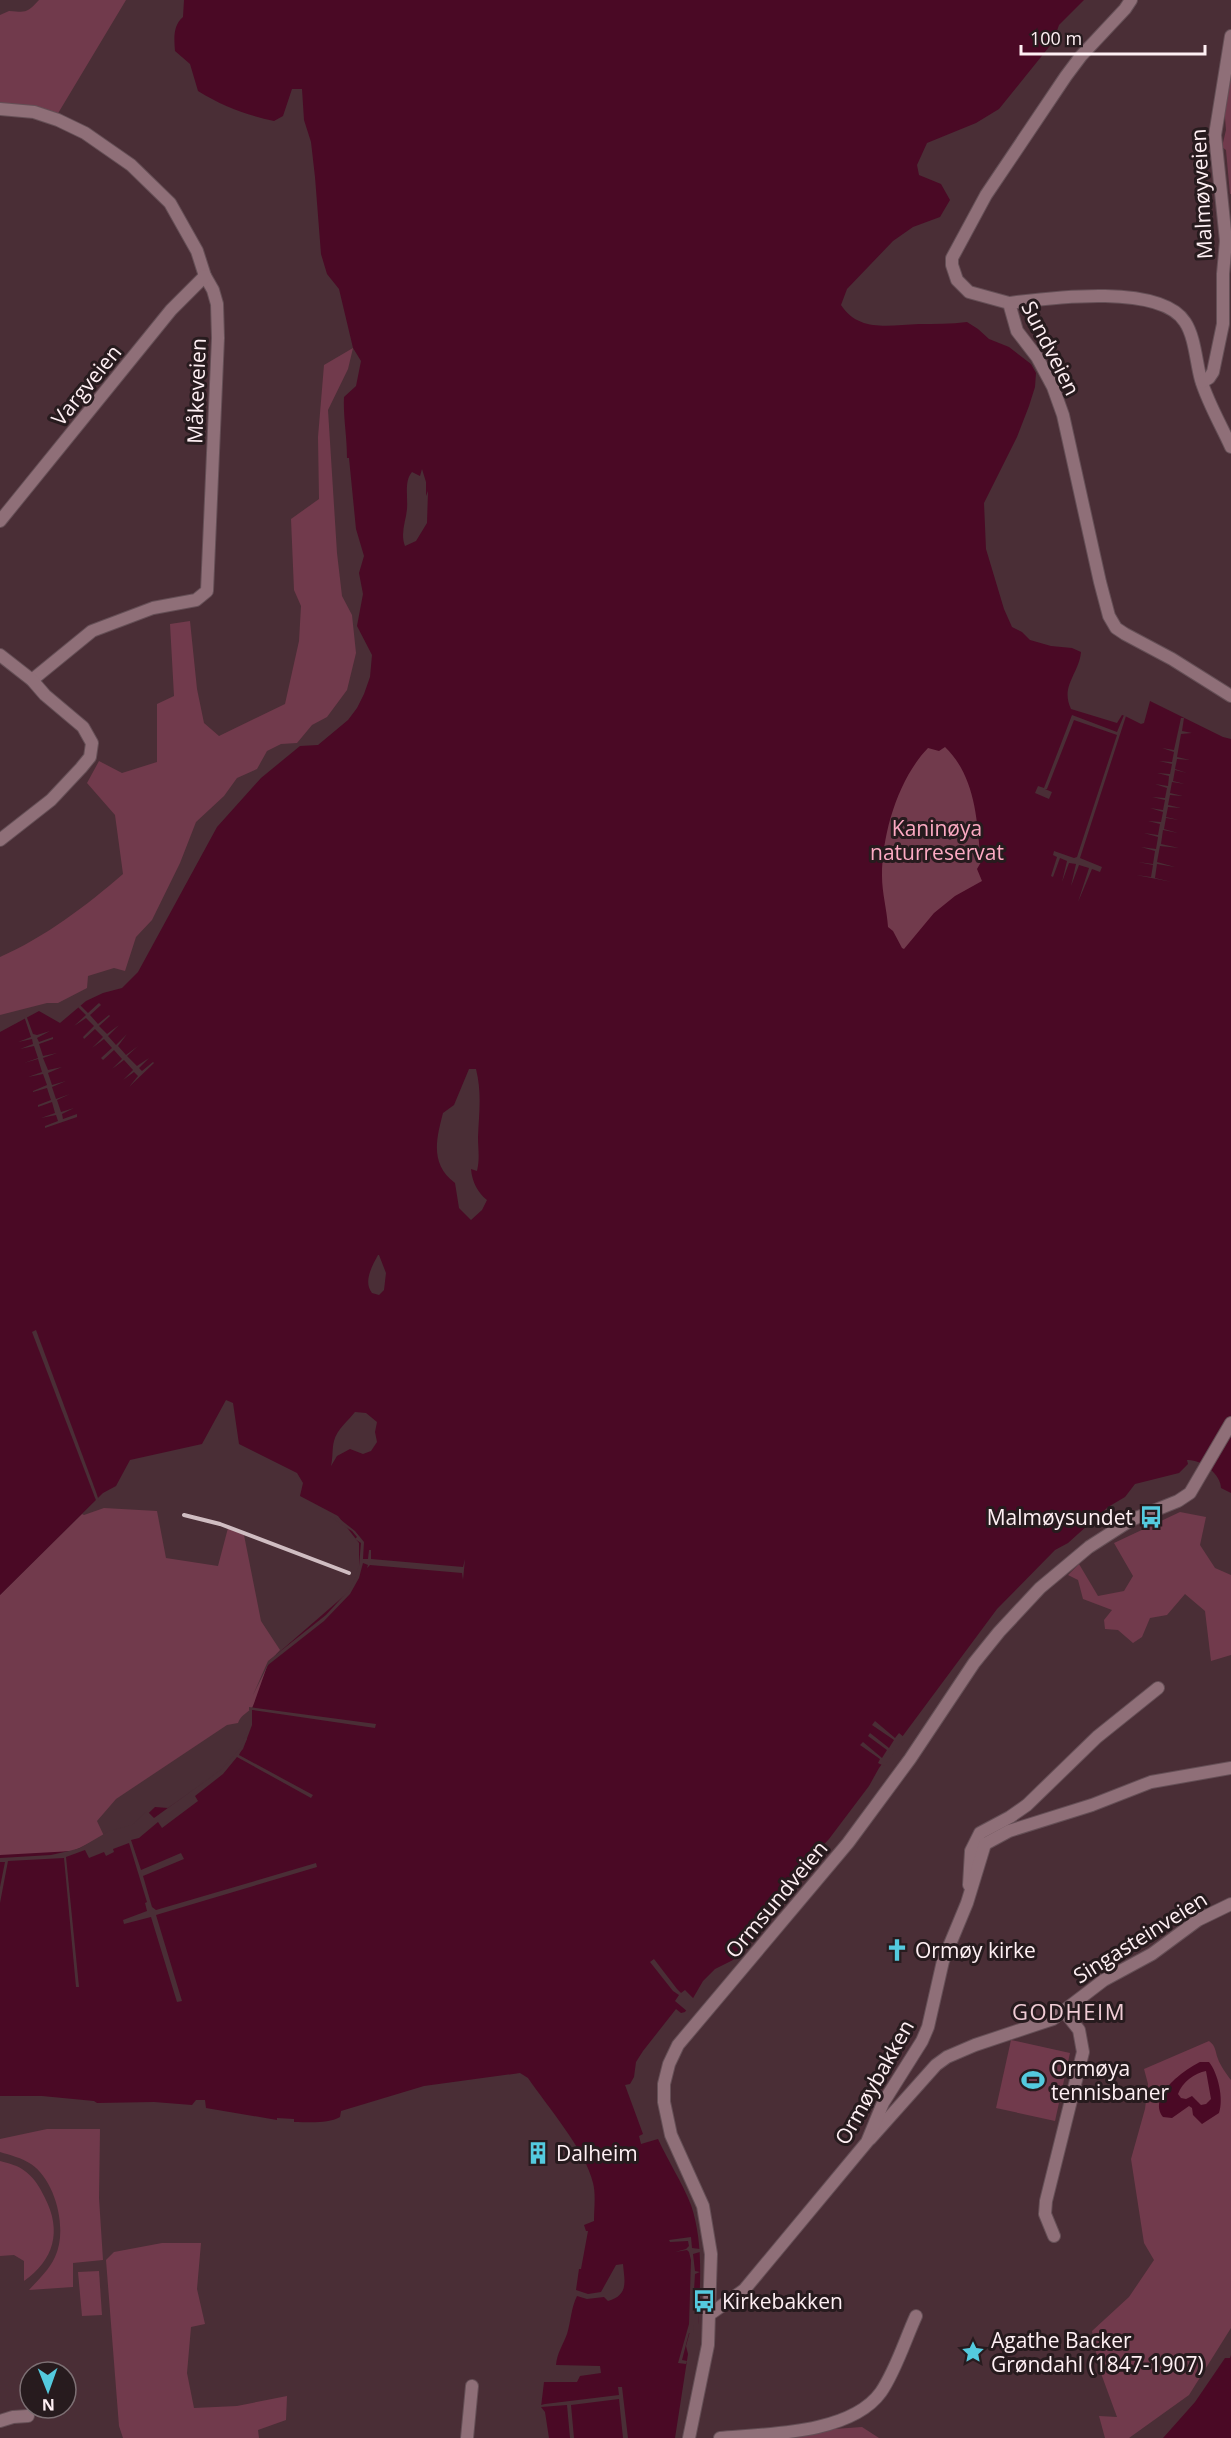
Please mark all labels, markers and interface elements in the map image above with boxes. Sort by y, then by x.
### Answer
scale bar [1021,18,1206,56]
text: 100 m [1030,26,1082,50]
street label: Malmøyveien [1184,128,1218,260]
street label: Sundveien [1015,296,1087,400]
street label: Måkeveien [180,338,212,444]
street label: Vargveien [45,339,127,431]
park label: Kaninøya naturreservat [870,814,1004,866]
place label: Malmøysundet [987,1503,1133,1531]
bus stop icon: Malmøysundet [1138,1504,1164,1530]
street label: Ormsundveien [719,1834,833,1964]
street label: Singasteinveien [1068,1885,1212,1989]
place label: Ormøy kirke [915,1936,1036,1964]
church icon: Ormøy kirke [884,1937,910,1963]
district label: GODHEIM [1012,1996,1126,2026]
street label: Ormøybakken [828,2015,920,2149]
place label: Ormøya tennisbaner [1051,2054,1170,2106]
sports icon: Ormøya tennisbaner [1020,2067,1046,2093]
place label: Dalheim [556,2139,638,2167]
building icon: Dalheim [525,2140,551,2166]
place label: Kirkebakken [722,2287,843,2315]
bus stop icon: Kirkebakken [691,2288,717,2314]
place label: Agathe Backer Grøndahl (1847-1907) [991,2326,1204,2378]
place icon: Agathe Backer Grøndahl (1847-1907) [960,2339,986,2365]
north arrow [18,2360,78,2420]
text: N [42,2394,55,2416]

